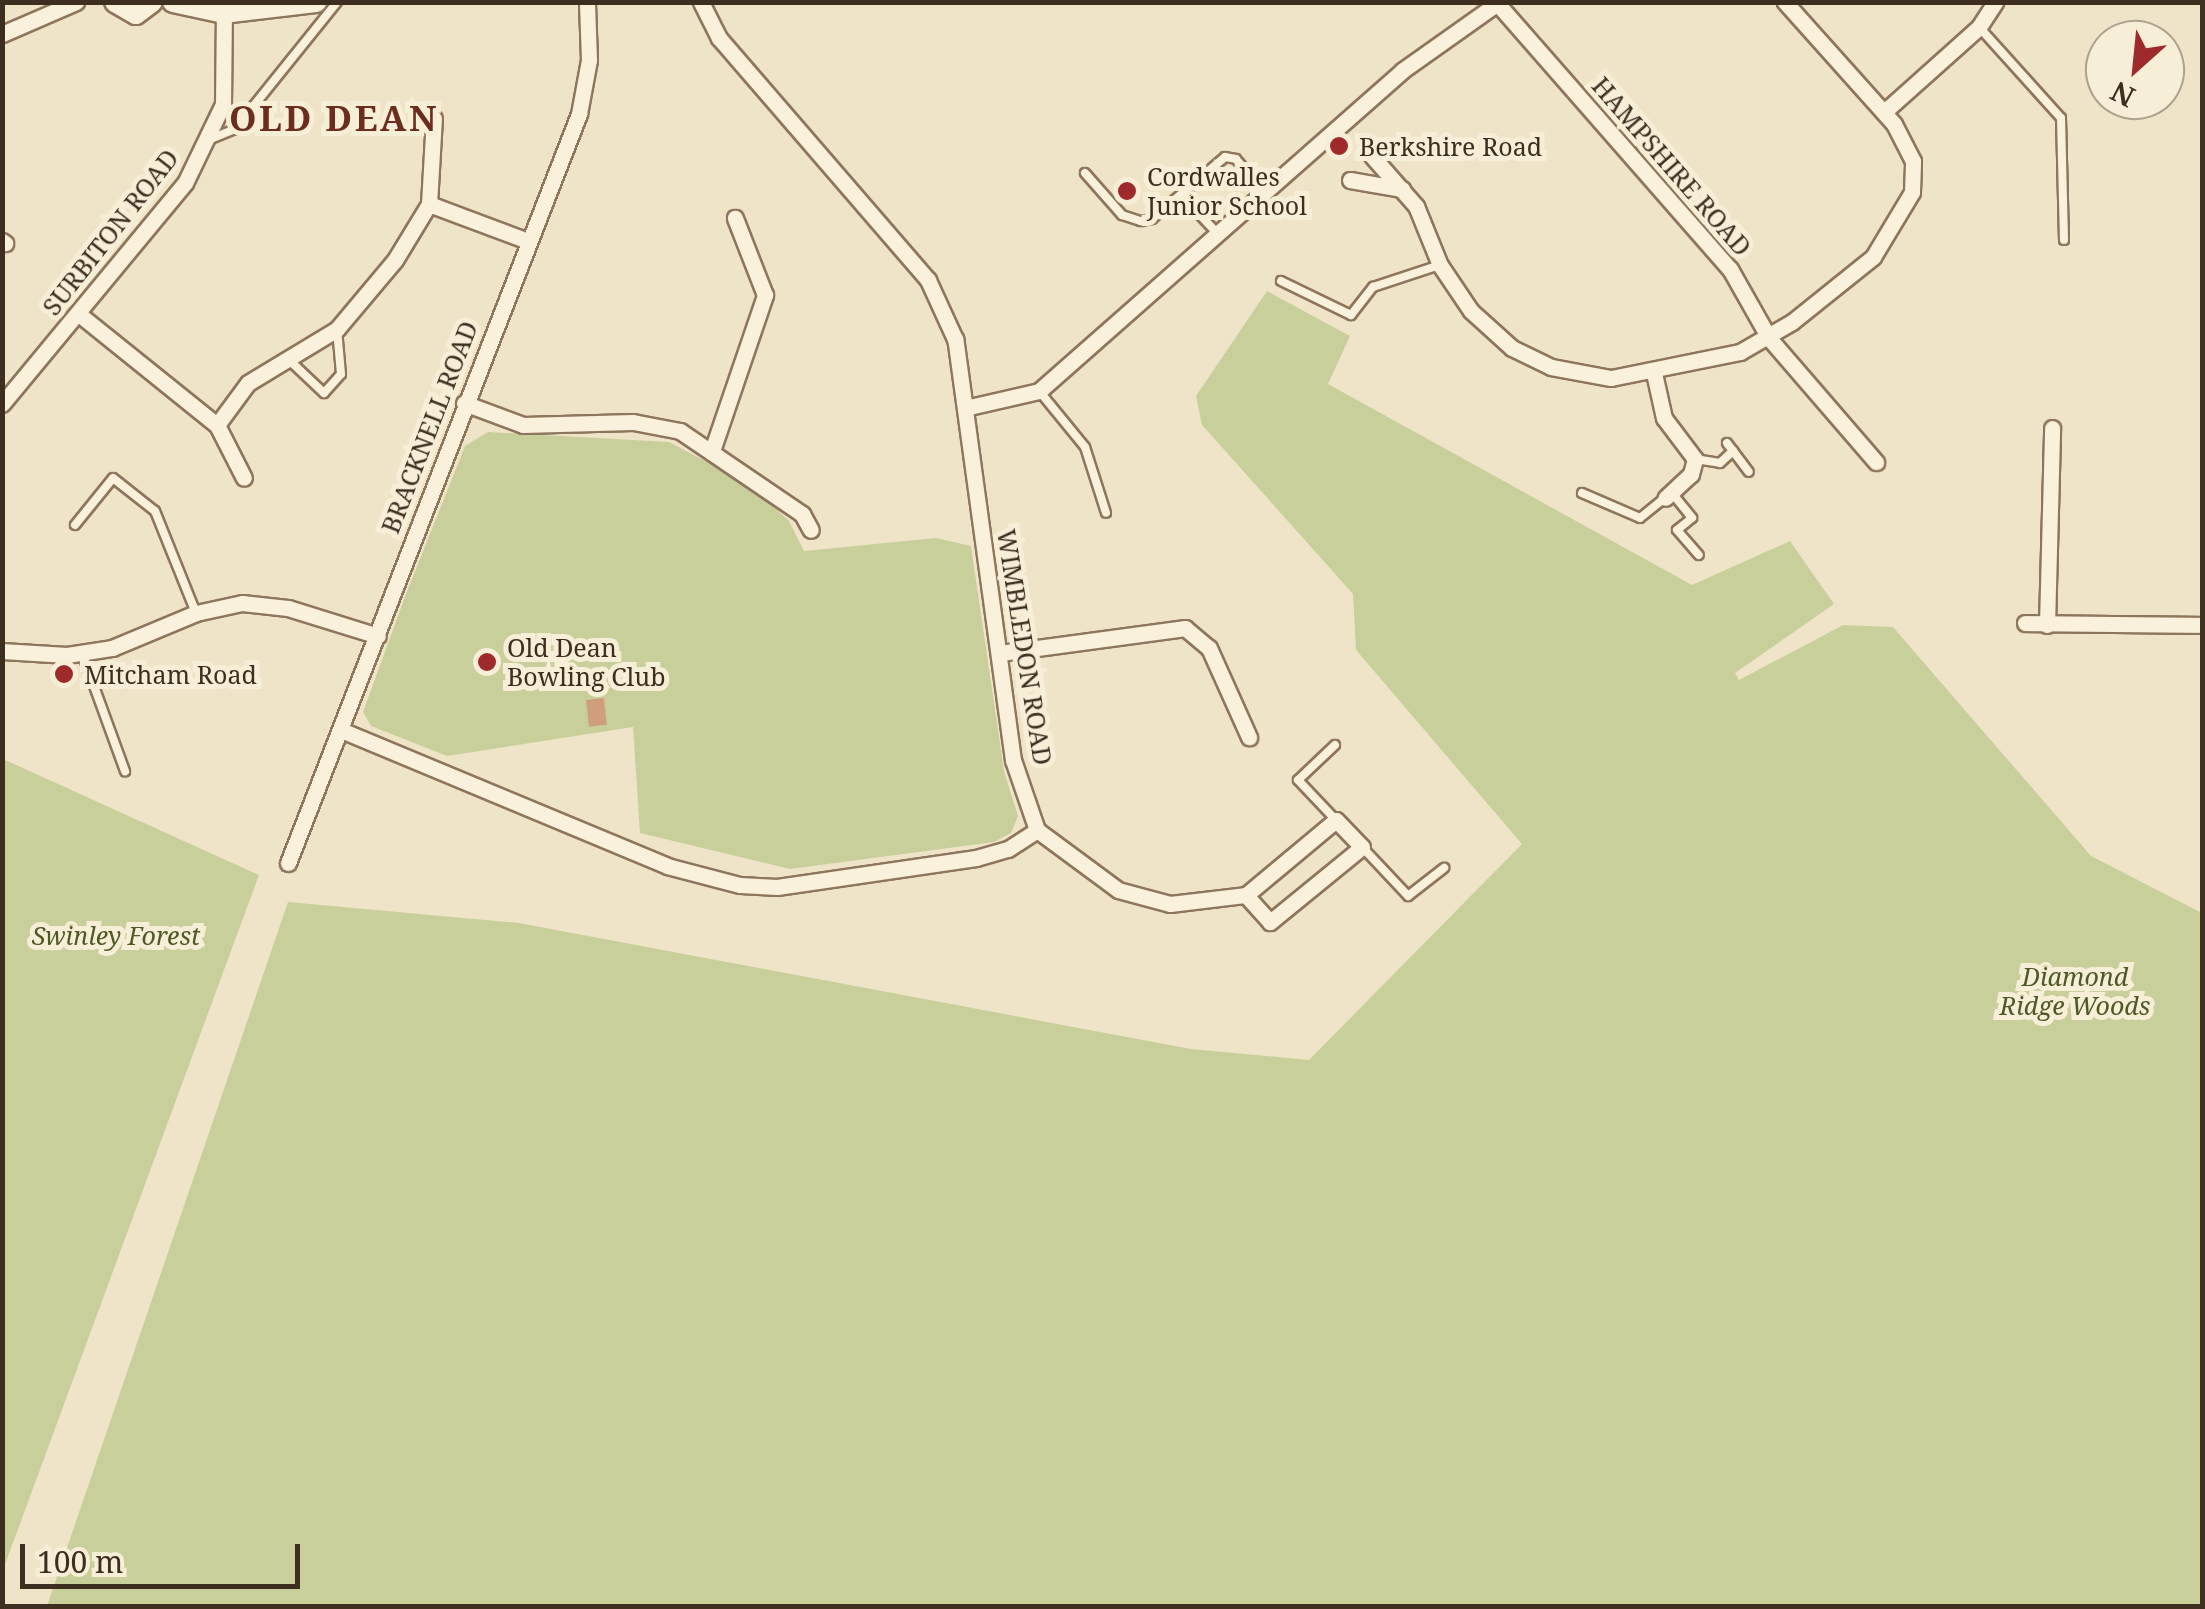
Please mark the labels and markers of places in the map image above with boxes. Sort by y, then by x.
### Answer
place label: Berkshire Road [1359,131,1542,161]
marker: Berkshire Road [1328,135,1350,157]
place label: Cordwalles Junior School [1147,162,1307,221]
marker: Cordwalles Junior School [1116,180,1138,202]
place label: Old Dean Bowling Club [507,633,665,692]
marker: Old Dean Bowling Club [476,651,498,673]
place label: Mitcham Road [84,659,257,689]
marker: Mitcham Road [53,663,75,685]

